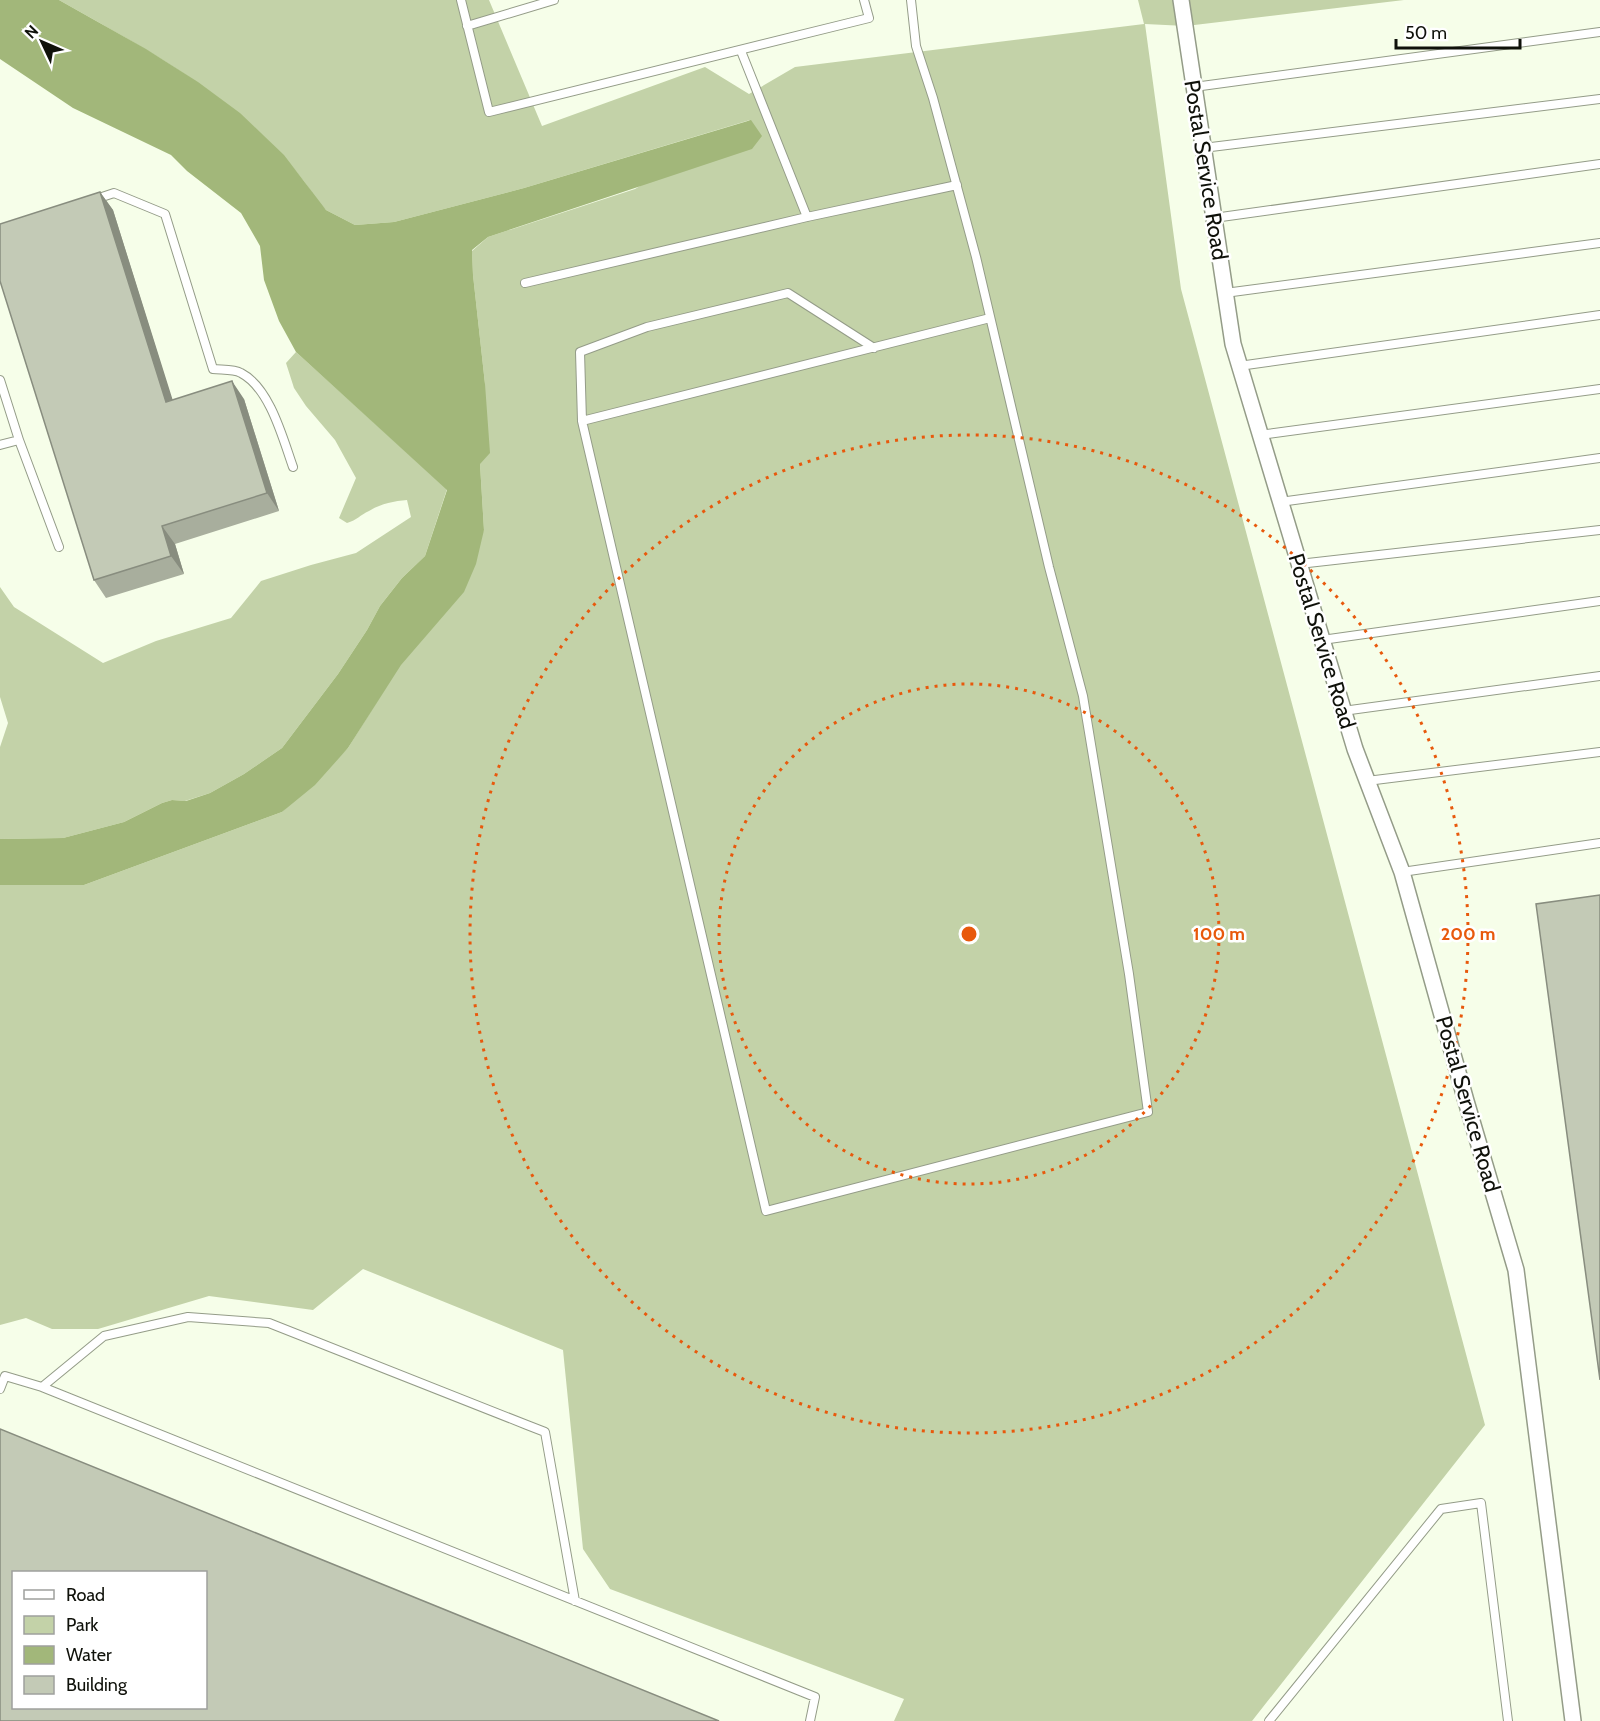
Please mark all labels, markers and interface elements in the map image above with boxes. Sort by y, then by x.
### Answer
north arrow [12,12,72,72]
scale bar [1396,12,1520,50]
text: N [21,21,42,43]
text: 50 m [1405,22,1447,44]
street label: Postal Service Road [1178,78,1234,262]
street label: Postal Service Road [1282,550,1362,732]
text: 100 m [1193,923,1245,945]
text: 200 m [1441,923,1495,945]
centre of rings [959,924,979,944]
street label: Postal Service Road [1430,1013,1506,1195]
legend [12,1571,207,1709]
text: Road [66,1584,105,1606]
text: Park [66,1614,99,1636]
text: Water [66,1644,112,1666]
text: Building [66,1674,128,1696]

